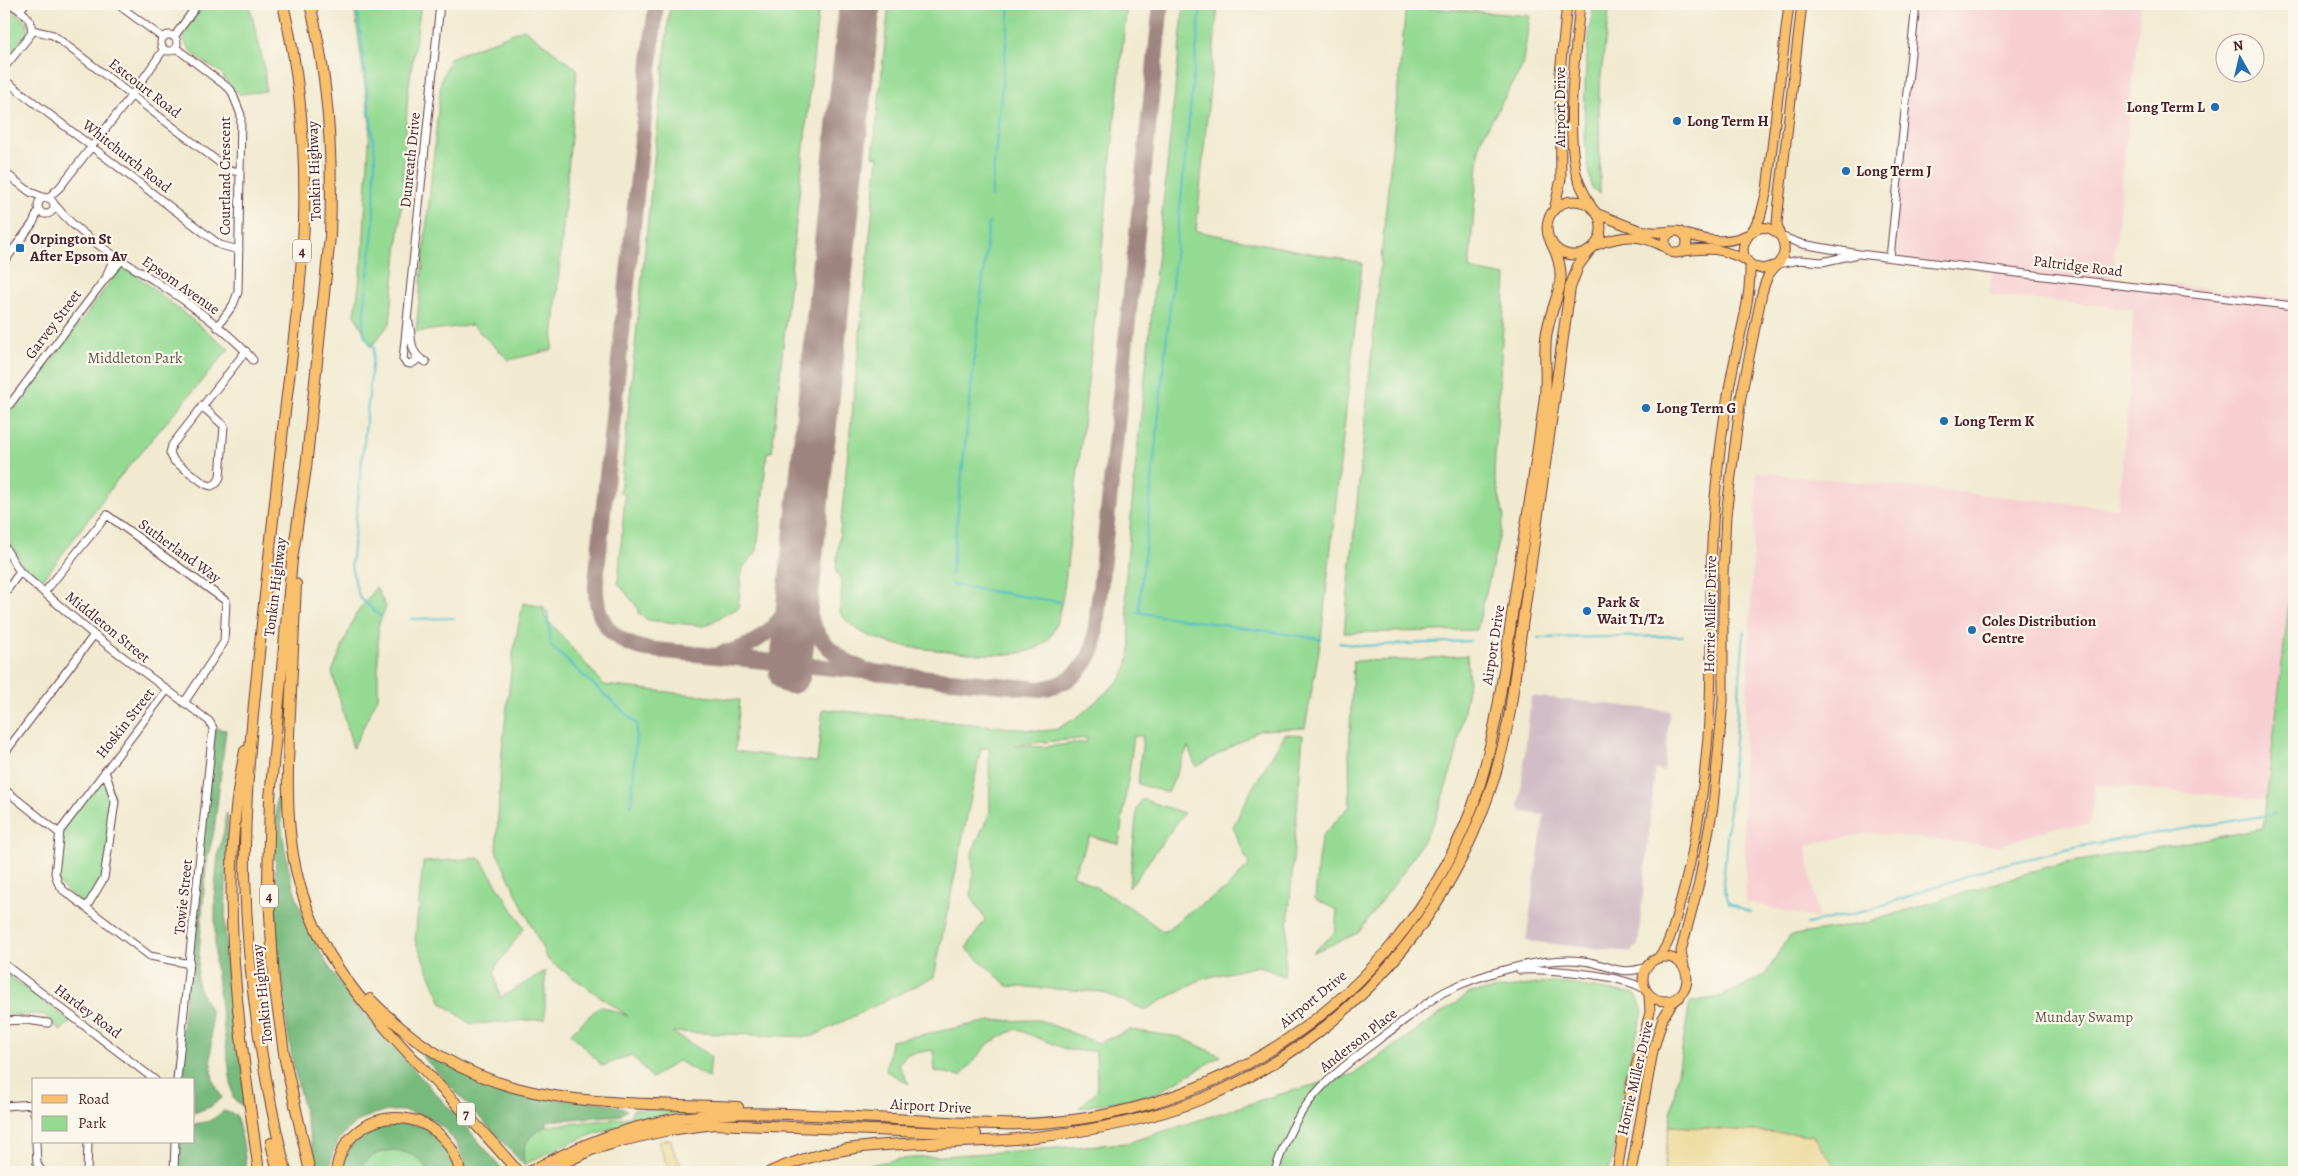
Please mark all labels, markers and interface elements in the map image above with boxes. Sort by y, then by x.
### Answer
north arrow [2216,32,2266,82]
text: N [2232,36,2245,56]
street label: Estcourt Road [105,54,186,123]
street label: Airport Drive [1550,66,1570,149]
place label: Long Term L [2127,97,2205,117]
marker: Long Term L [2209,101,2221,113]
street label: Dunreath Drive [395,111,425,209]
place label: Long Term H [1687,111,1769,131]
street label: Whitchurch Road [78,114,176,198]
marker: Long Term H [1671,115,1683,127]
street label: Courtland Crescent [215,117,235,235]
street label: Tonkin Highway [302,120,326,221]
place label: Long Term J [1856,161,1931,181]
marker: Long Term J [1840,165,1852,177]
place label: Orpington St After Epsom Av [29,229,128,266]
road number: 4 [293,240,311,262]
marker: Orpington St After Epsom Av [14,242,26,254]
street label: Epsom Avenue [138,251,224,319]
street label: Paltridge Road [2032,251,2125,282]
street label: Garvey Street [20,285,86,363]
park label: Middleton Park [87,348,183,368]
place label: Long Term G [1656,398,1736,418]
marker: Long Term G [1640,402,1652,414]
place label: Long Term K [1954,411,2034,431]
marker: Long Term K [1938,415,1950,427]
street label: Sutherland Way [135,514,226,588]
street label: Tonkin Highway [259,536,291,638]
street label: Horrie Miller Drive [1699,555,1721,673]
street label: Middleton Street [61,587,155,667]
place label: Park & Wait T1/T2 [1596,592,1665,629]
street label: Airport Drive [1477,603,1509,688]
marker: Park & Wait T1/T2 [1581,605,1593,617]
place label: Coles Distribution Centre [1982,611,2097,648]
marker: Coles Distribution Centre [1966,624,1978,636]
street label: Hoskin Street [91,684,159,762]
street label: Towie Street [169,858,197,936]
road number: 4 [260,884,278,908]
street label: Tonkin Highway [247,943,277,1045]
street label: Airport Drive [1274,966,1351,1033]
street label: Hardey Road [50,979,126,1043]
street label: Anderson Place [1314,1003,1401,1077]
park label: Munday Swamp [2035,1007,2133,1027]
street label: Horrie Miller Drive [1612,1018,1658,1137]
legend [32,1078,195,1144]
text: Road [78,1089,110,1109]
street label: Airport Drive [889,1094,972,1118]
road number: 7 [457,1102,475,1126]
text: Park [78,1113,107,1133]

